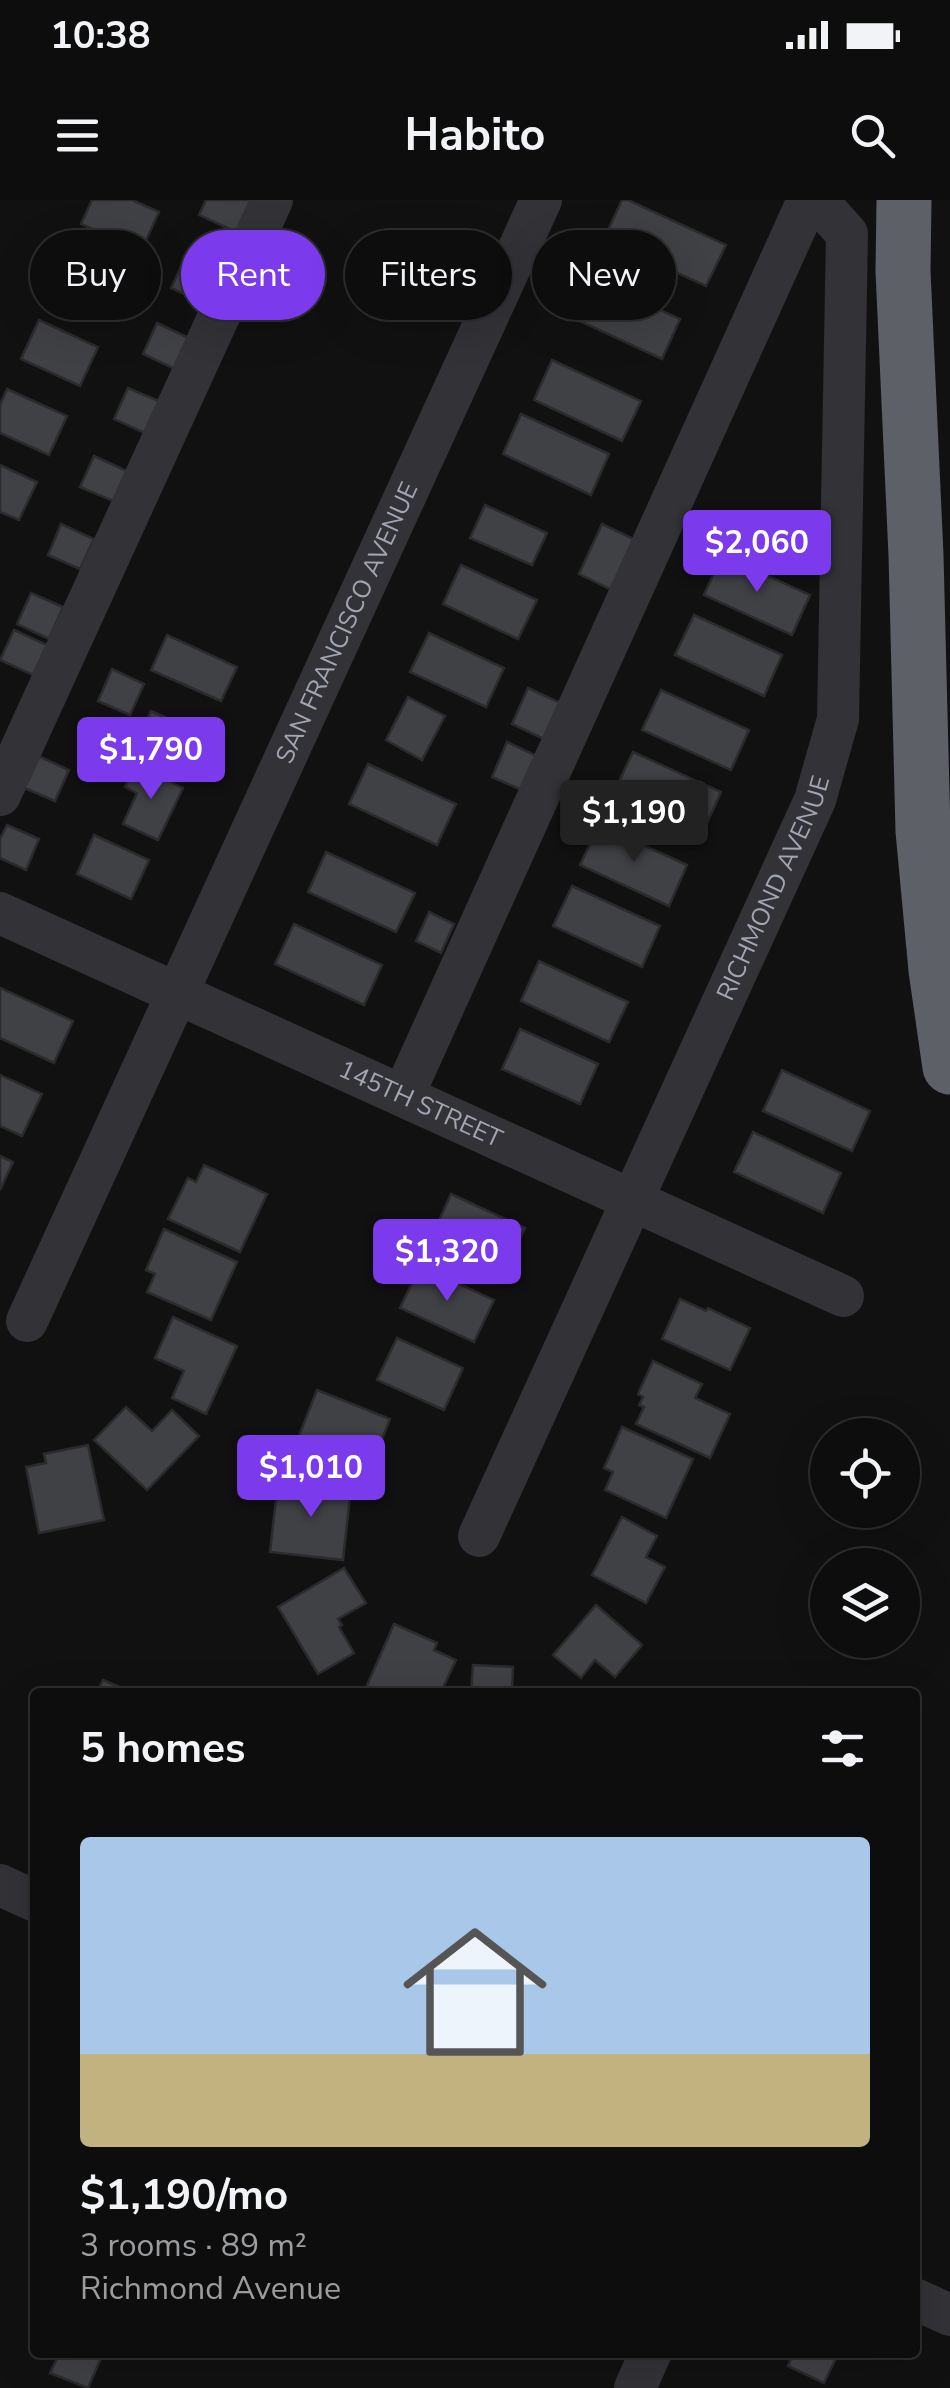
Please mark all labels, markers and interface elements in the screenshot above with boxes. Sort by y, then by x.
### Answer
text: 10:38 [50,10,151,61]
text: Habito [405,105,545,166]
icon: menu [50,108,105,163]
icon: search [845,108,900,163]
chip: Buy [30,230,161,320]
chip: Rent [181,230,325,320]
chip: Filters [345,230,512,320]
chip: New [532,230,676,320]
street label: SAN FRANCISCO AVENUE [268,477,426,769]
pin: $2,060 [676,510,838,595]
text: $2,060 [705,521,809,564]
pin: $1,790 [70,717,232,802]
text: $1,790 [99,728,203,771]
street label: RICHMOND AVENUE [709,772,838,1006]
pin: $1,190 [553,780,715,865]
text: $1,190 [582,791,686,834]
street label: 145TH STREET [333,1052,508,1156]
pin: $1,320 [366,1219,528,1304]
text: $1,320 [395,1230,499,1273]
map controls [810,1418,920,1658]
button: locate [810,1418,920,1528]
pin: $1,010 [230,1435,392,1520]
text: $1,010 [259,1446,363,1489]
button: layers [810,1548,920,1658]
text: 5 homes [80,1720,245,1777]
icon: filters [815,1721,870,1776]
icon: home [385,1902,565,2082]
text: $1,190/mo [80,2167,288,2224]
text: 3 rooms · 89 m² [80,2224,307,2267]
text: Richmond Avenue [80,2267,341,2310]

